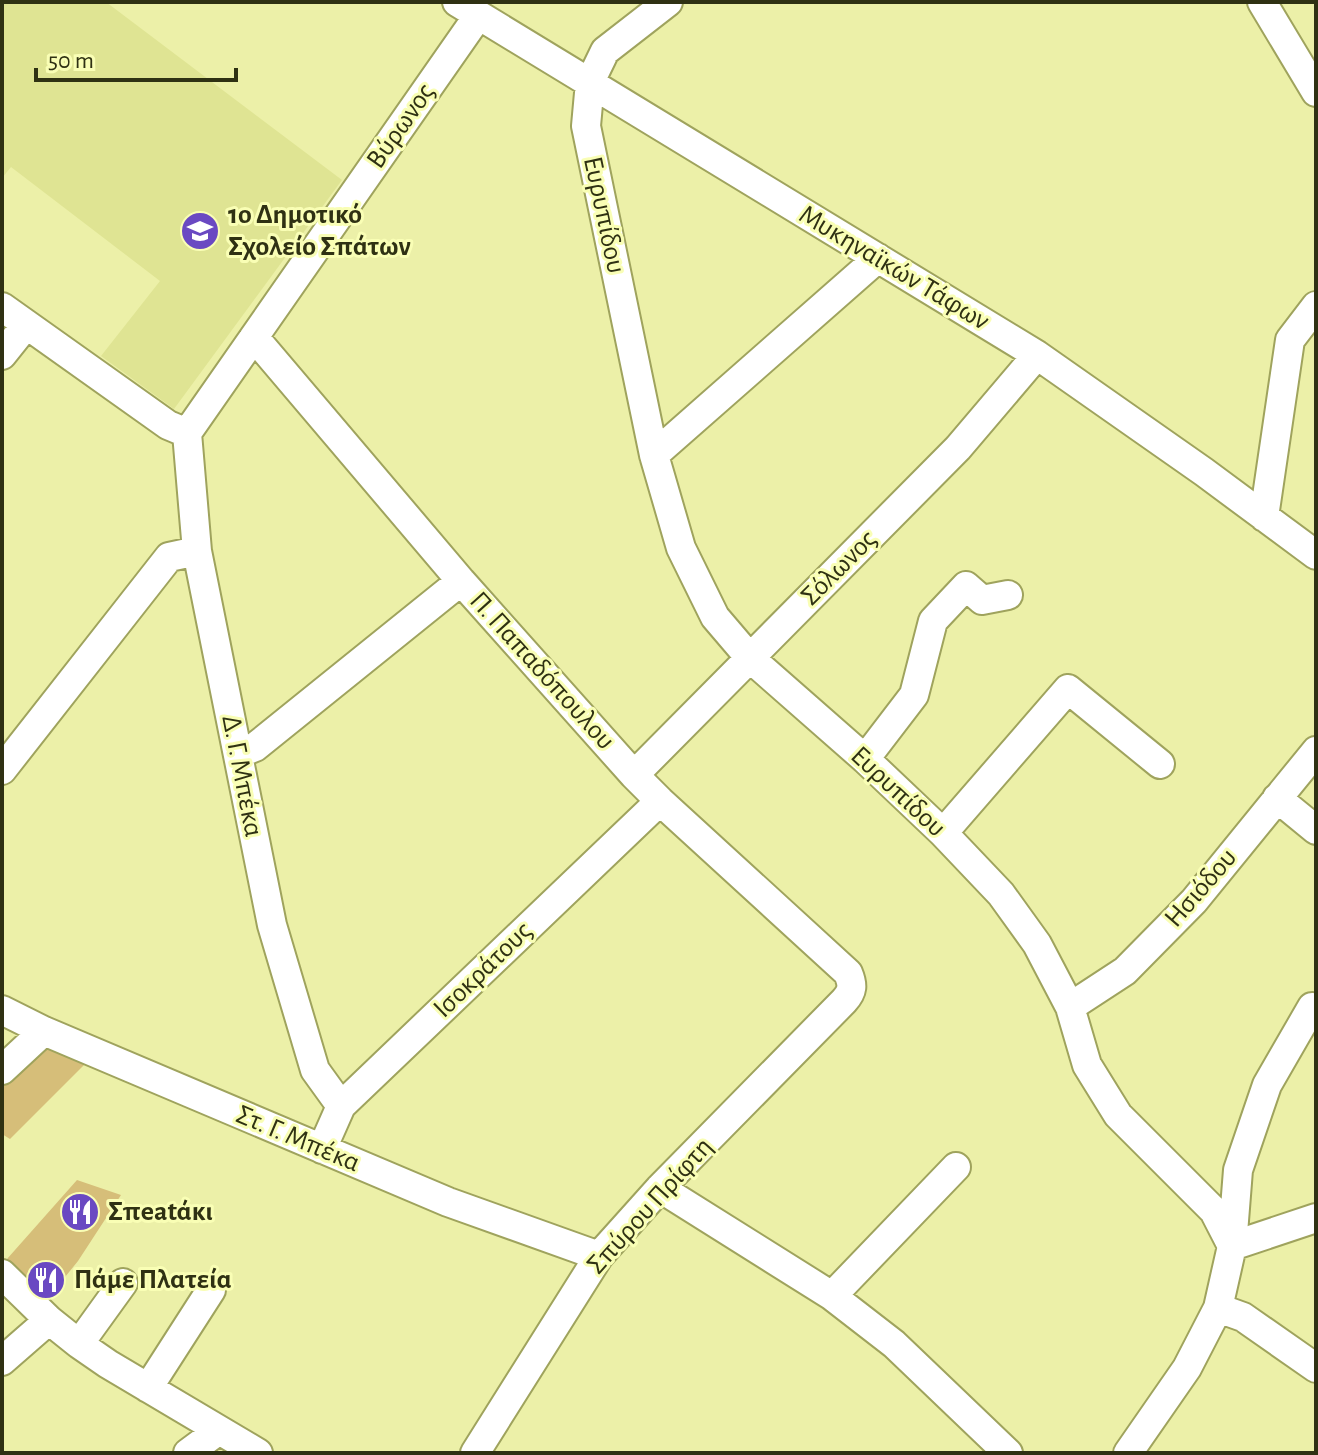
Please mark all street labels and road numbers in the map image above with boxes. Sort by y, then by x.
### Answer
street label: Βύρωνος [362,78,440,174]
street label: Ευρυπίδου [578,154,630,276]
street label: Μυκηναϊκών Τάφων [794,200,994,336]
street label: Σόλωνος [796,525,882,611]
street label: Π. Παπαδόπουλου [464,587,620,755]
street label: Δ. Γ. Μπέκα [216,713,268,839]
street label: Ευρυπίδου [845,741,951,843]
street label: Ησιόδου [1160,843,1242,933]
street label: Ισοκράτους [429,917,538,1023]
street label: Στ. Γ. Μπέκα [232,1100,364,1178]
street label: Σπύρου Πρίφτη [582,1133,718,1279]

